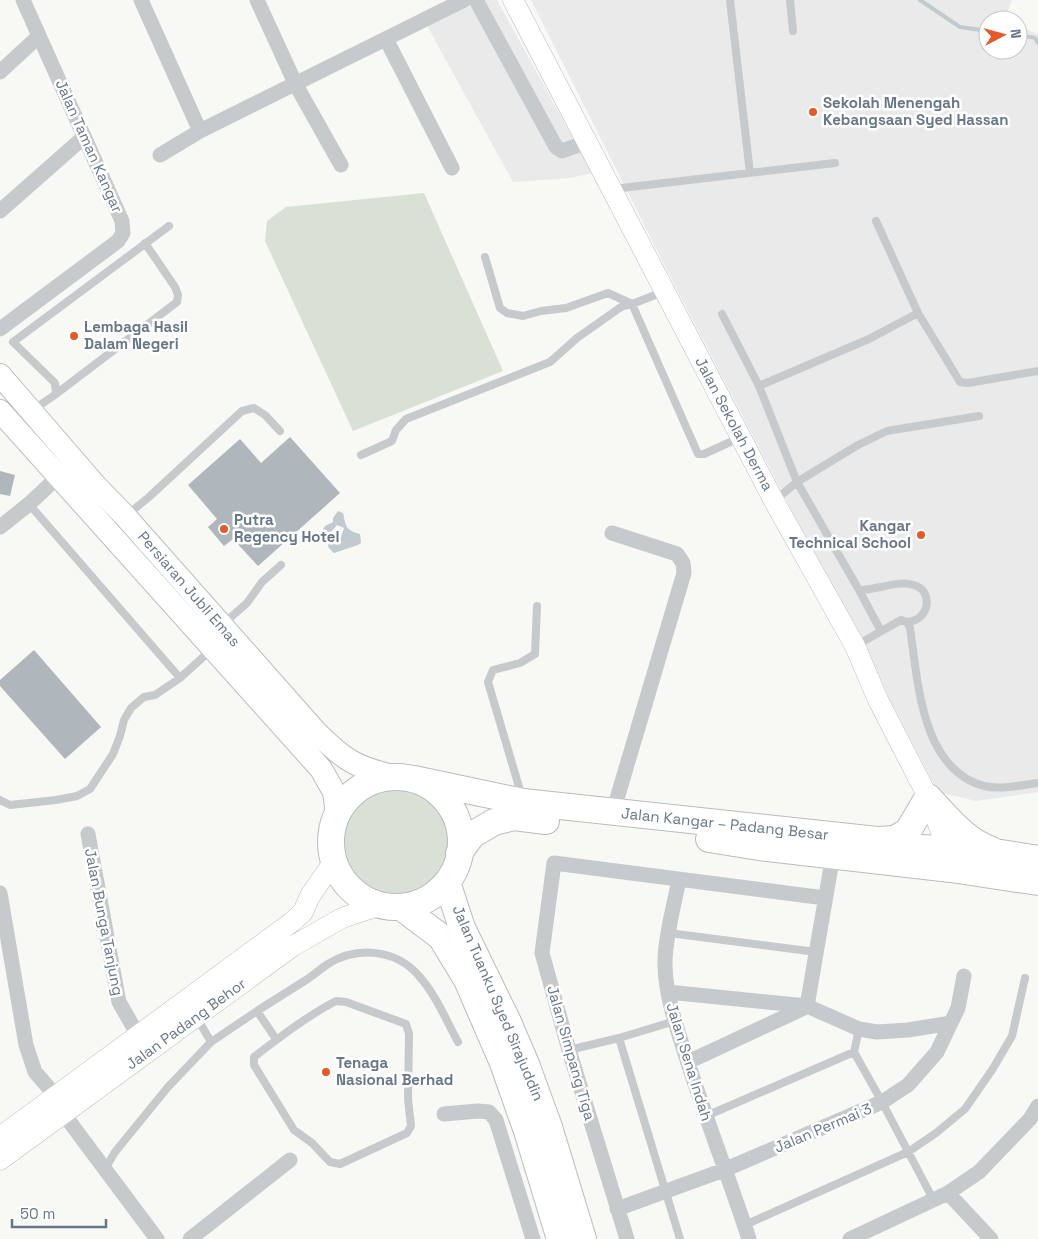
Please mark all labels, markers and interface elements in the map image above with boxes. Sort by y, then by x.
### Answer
north arrow [978,10,1028,60]
text: N [1006,28,1025,39]
street label: Jalan Taman Kangar [52,76,127,216]
place label: Sekolah Menengah Kebangsaan Syed Hassan [823,93,1008,129]
marker: Sekolah Menengah Kebangsaan Syed Hassan [807,106,819,118]
place label: Lembaga Hasil Dalam Negeri [84,317,188,353]
marker: Lembaga Hasil Dalam Negeri [68,330,80,342]
street label: Jalan Sekolah Derma [691,354,778,494]
place label: Putra Regency Hotel [234,510,339,546]
place label: Kangar Technical School [789,516,911,552]
marker: Putra Regency Hotel [218,523,230,535]
street label: Persiaran Jubli Emas [134,527,245,650]
marker: Kangar Technical School [915,529,927,541]
street label: Jalan Kangar – Padang Besar [620,803,830,844]
street label: Jalan Bunga Tanjung [81,847,128,997]
street label: Jalan Tuanku Syed Sirajuddin [449,902,548,1103]
street label: Jalan Padang Behor [122,973,250,1074]
street label: Jalan Simpang Tiga [543,983,600,1123]
street label: Jalan Sena Indah [662,1000,716,1123]
place label: Tenaga Nasional Berhad [336,1053,453,1089]
marker: Tenaga Nasional Berhad [320,1066,332,1078]
street label: Jalan Permai 3 [771,1098,874,1157]
scale bar [12,1196,106,1228]
text: 50 m [20,1204,55,1223]

